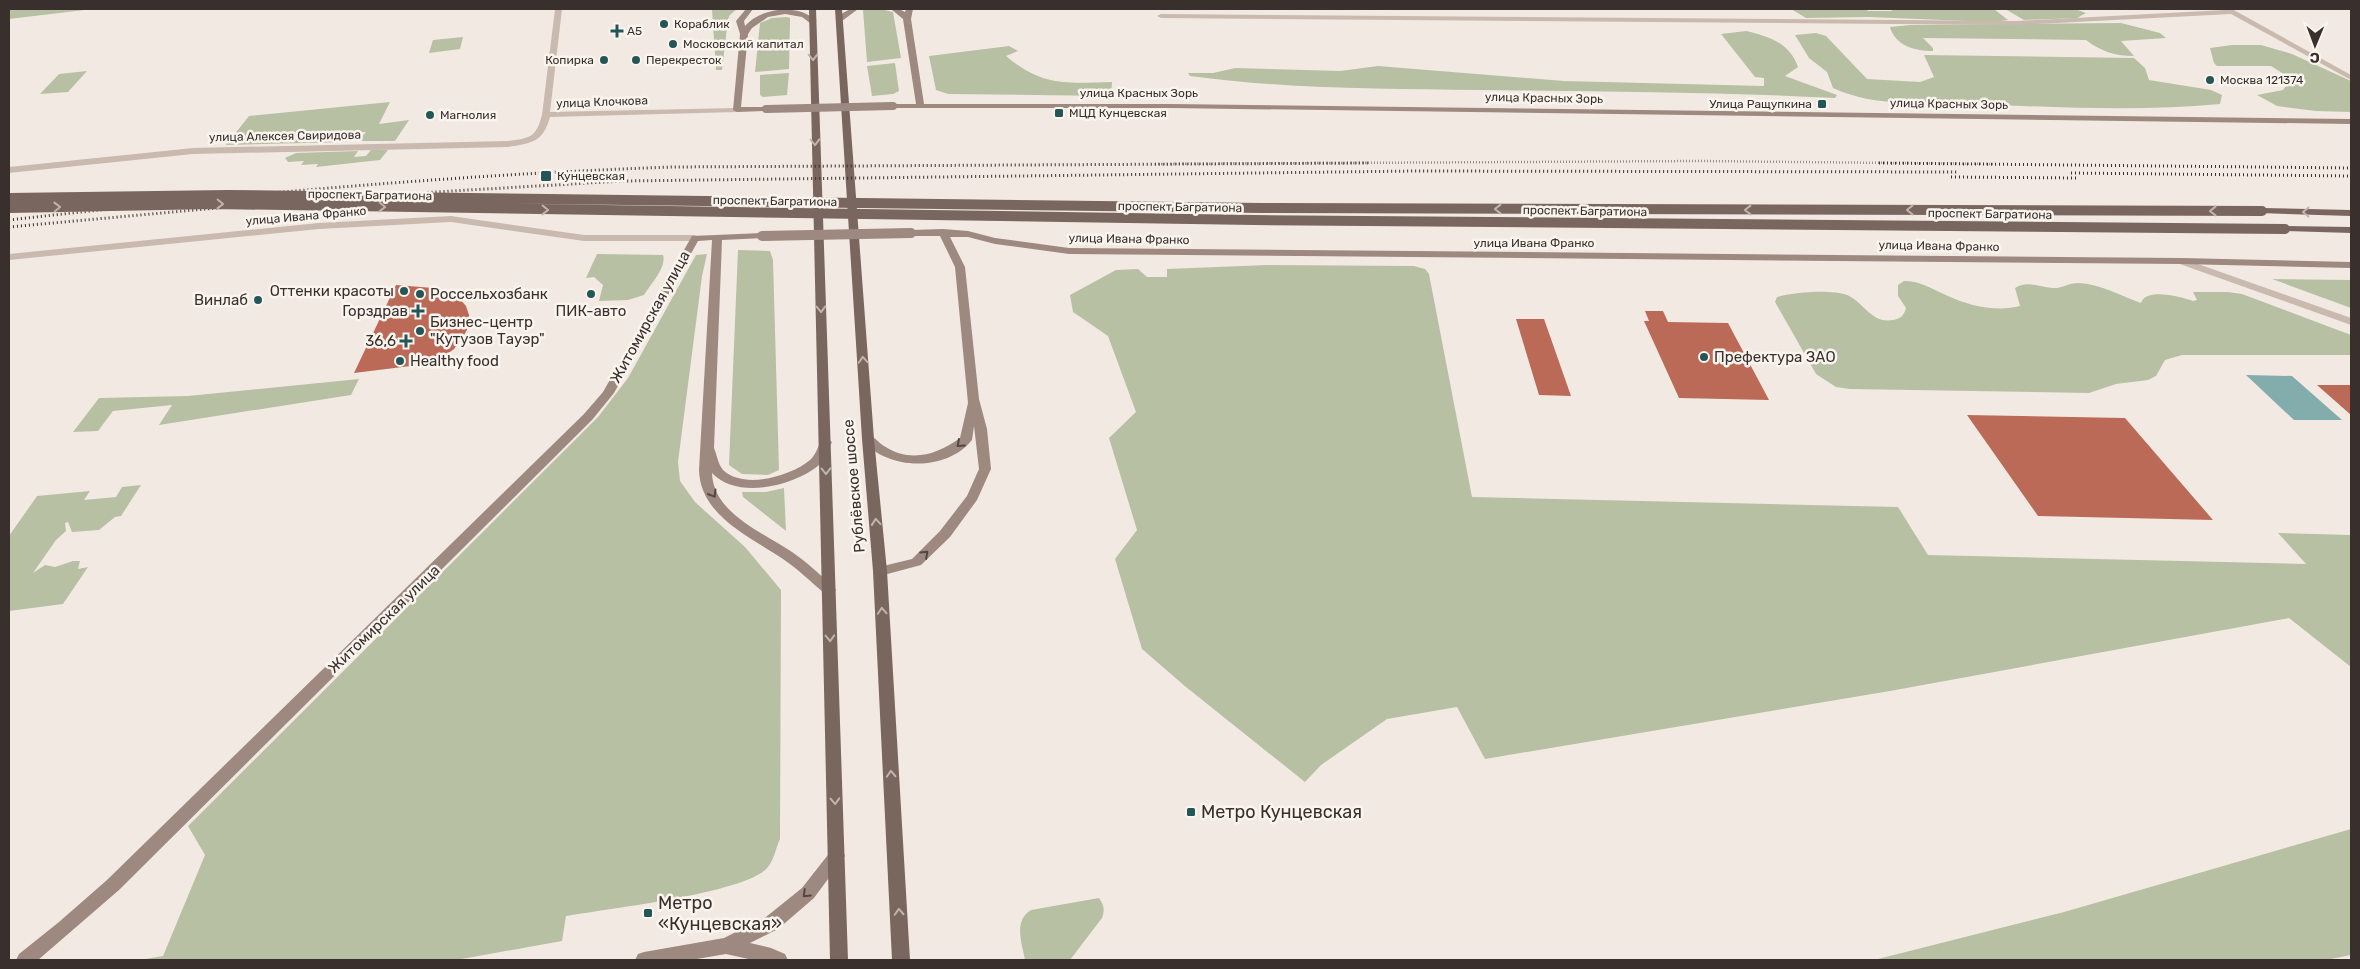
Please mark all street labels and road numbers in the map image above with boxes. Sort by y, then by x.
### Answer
street label: улица Красных Зорь [1080,86,1198,100]
street label: улица Красных Зорь [1485,90,1603,106]
street label: улица Клочкова [556,93,648,111]
street label: улица Красных Зорь [1890,96,2008,112]
street label: улица Алексея Свиридова [209,128,361,144]
street label: проспект Багратиона [308,187,432,203]
street label: проспект Багратиона [713,193,837,209]
street label: проспект Багратиона [1118,199,1242,215]
street label: проспект Багратиона [1523,203,1647,219]
street label: улица Ивана Франко [245,204,367,228]
street label: проспект Багратиона [1928,206,2052,222]
street label: улица Ивана Франко [1068,231,1190,247]
street label: улица Ивана Франко [1474,236,1595,250]
street label: улица Ивана Франко [1878,238,2000,254]
street label: Житомирская улица [606,248,694,386]
street label: Рублёвское шоссе [839,418,869,554]
street label: Житомирская улица [324,561,444,677]

